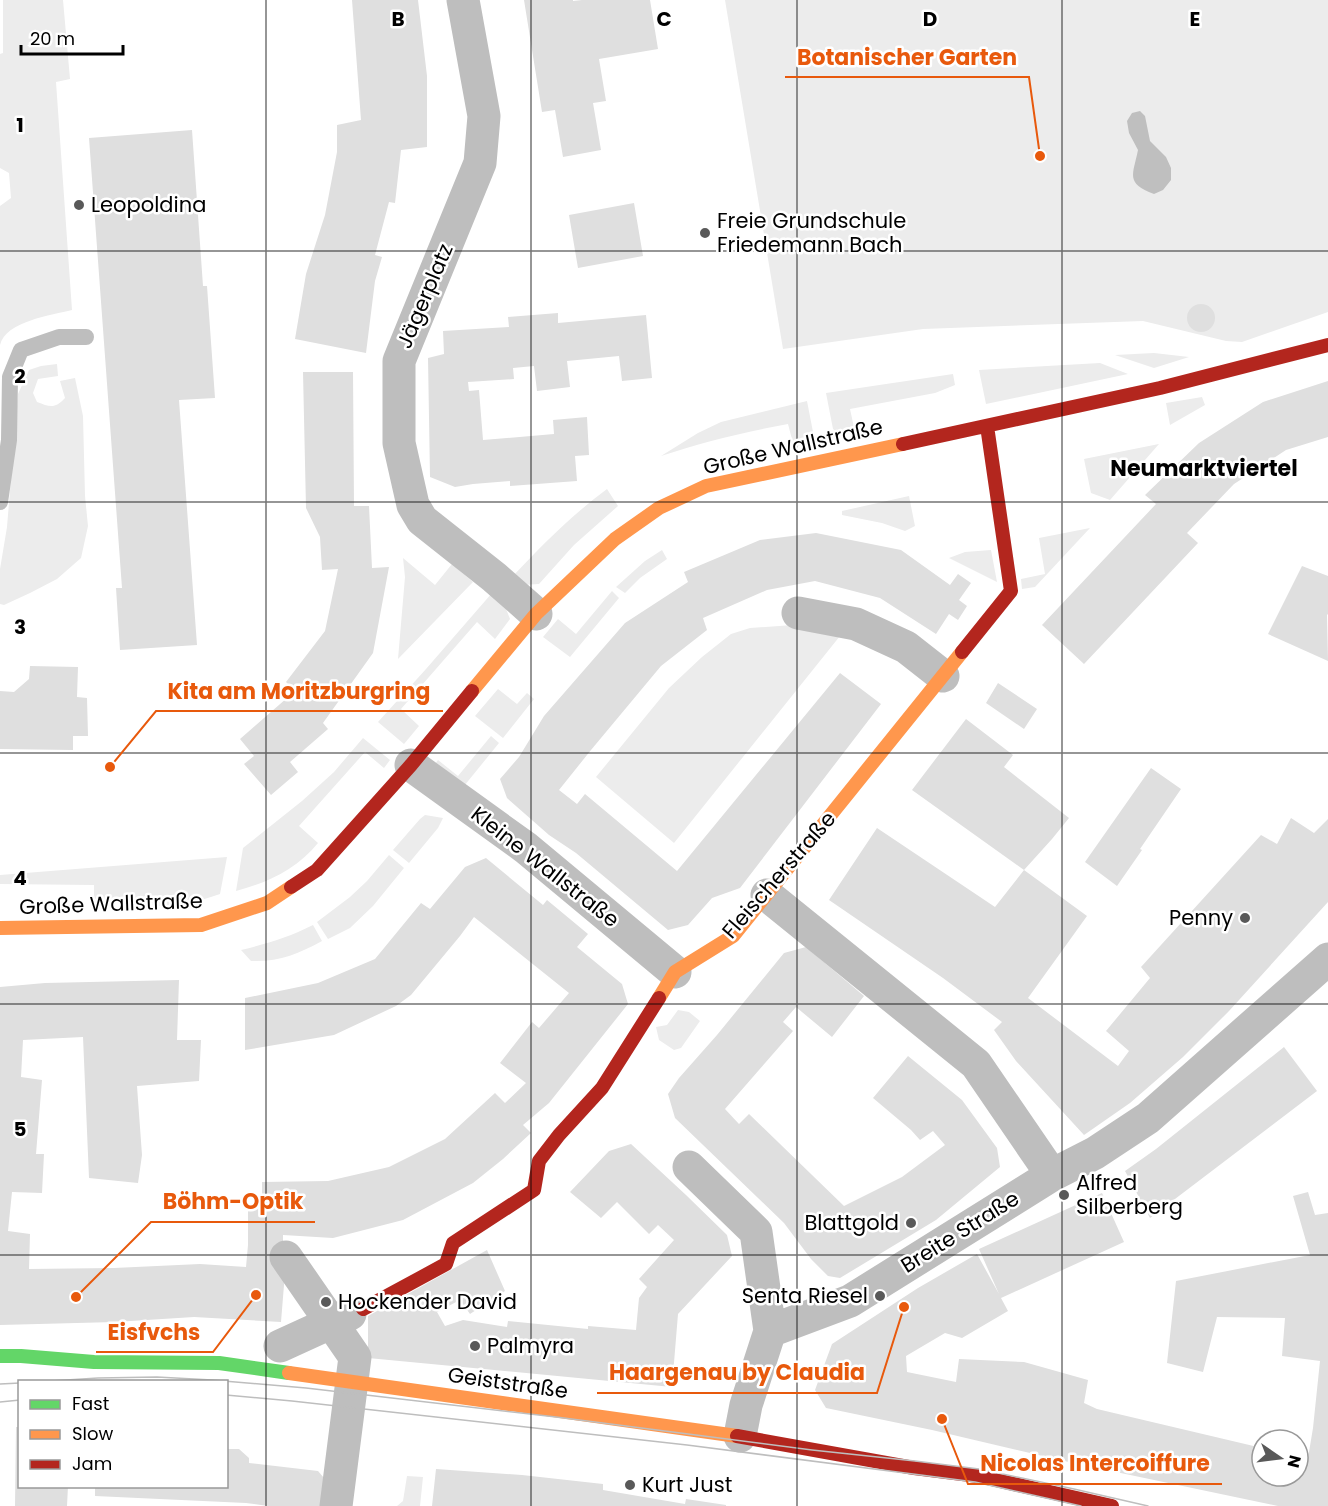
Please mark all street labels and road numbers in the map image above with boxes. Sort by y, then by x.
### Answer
street label: Jägerplatz [389,239,460,353]
street label: Große Wallstraße [700,412,886,481]
street label: Kleine Wallstraße [465,799,626,934]
street label: Fleischerstraße [715,805,842,945]
street label: Große Wallstraße [19,886,203,921]
street label: Breite Straße [895,1184,1024,1280]
street label: Geiststraße [446,1360,570,1405]

